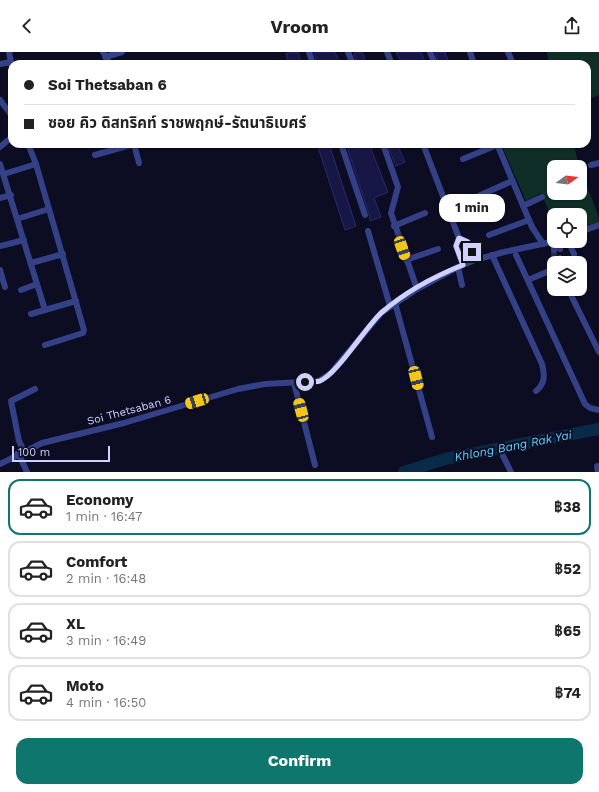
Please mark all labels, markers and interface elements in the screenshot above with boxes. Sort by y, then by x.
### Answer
icon: back [16,15,38,37]
icon: share [561,15,583,37]
text: Vroom [270,16,329,37]
text: Soi Thetsaban 6 [48,76,167,94]
text: ซอย คิว ดิสทริคท์ ราชพฤกษ์-รัตนาธิเบศร์ [48,114,306,132]
north arrow [547,160,587,200]
map controls [547,160,587,296]
callout: 1 min [439,194,505,222]
text: 1 min [455,200,489,215]
button: locate [547,208,587,248]
car [392,235,412,261]
route end [463,243,481,261]
button: layers [547,256,587,296]
car [407,365,425,391]
route start [296,373,314,391]
car [184,392,210,410]
street label: Soi Thetsaban 6 [86,393,173,428]
car [292,397,310,423]
water label: Khlong Bang Rak Yai [453,428,574,464]
scale bar [12,444,110,463]
text: 100 m [18,446,50,459]
icon: car [18,489,54,525]
text: Economy [66,491,133,509]
text: ฿38 [554,498,581,516]
text: 1 min · 16:47 [66,509,142,524]
icon: car [18,551,54,587]
text: Comfort [66,553,127,571]
text: ฿52 [555,560,581,578]
text: 2 min · 16:48 [66,571,146,586]
icon: car [18,613,54,649]
text: XL [66,615,85,633]
text: ฿65 [554,622,581,640]
text: 3 min · 16:49 [66,633,146,648]
icon: car [18,675,54,711]
text: Moto [66,677,104,695]
text: ฿74 [555,684,581,702]
text: 4 min · 16:50 [66,695,146,710]
button: Confirm [16,738,583,784]

